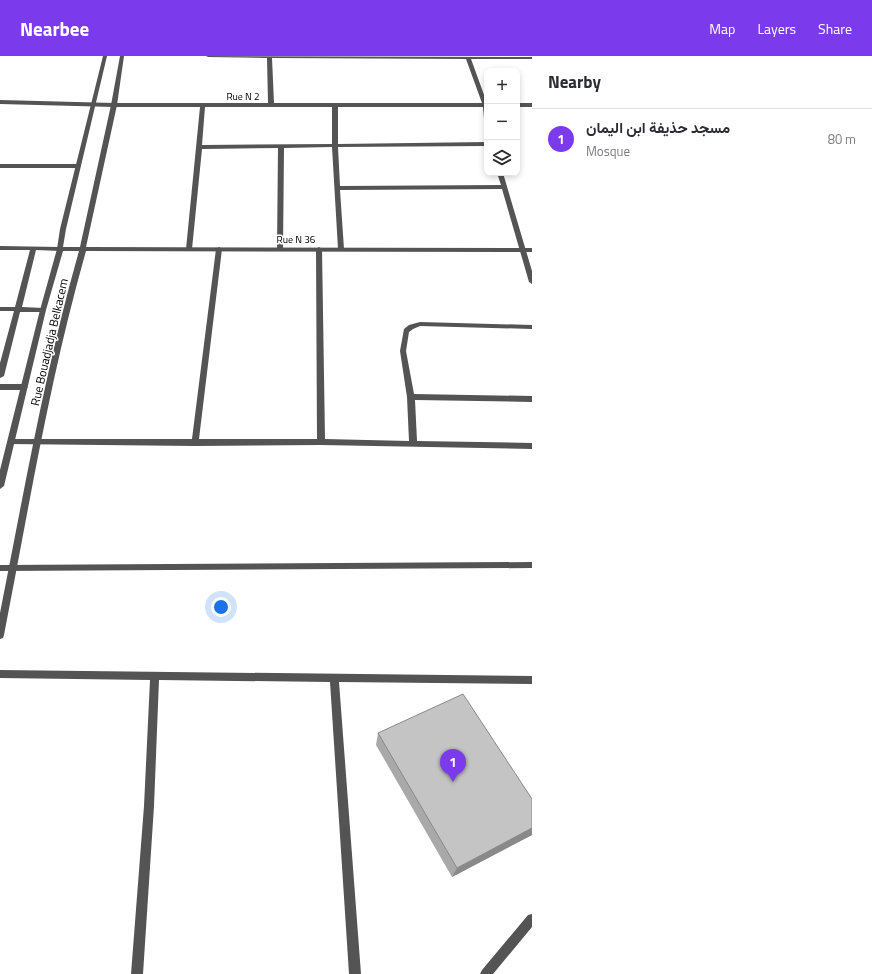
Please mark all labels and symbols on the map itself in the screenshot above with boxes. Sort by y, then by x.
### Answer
street label: Rue N 2 [226,89,260,104]
street label: Rue N 36 [277,232,316,247]
street label: Rue Bouadjadja Belkacem [25,276,73,408]
your location [211,597,231,617]
pin: 1 [440,749,466,782]

